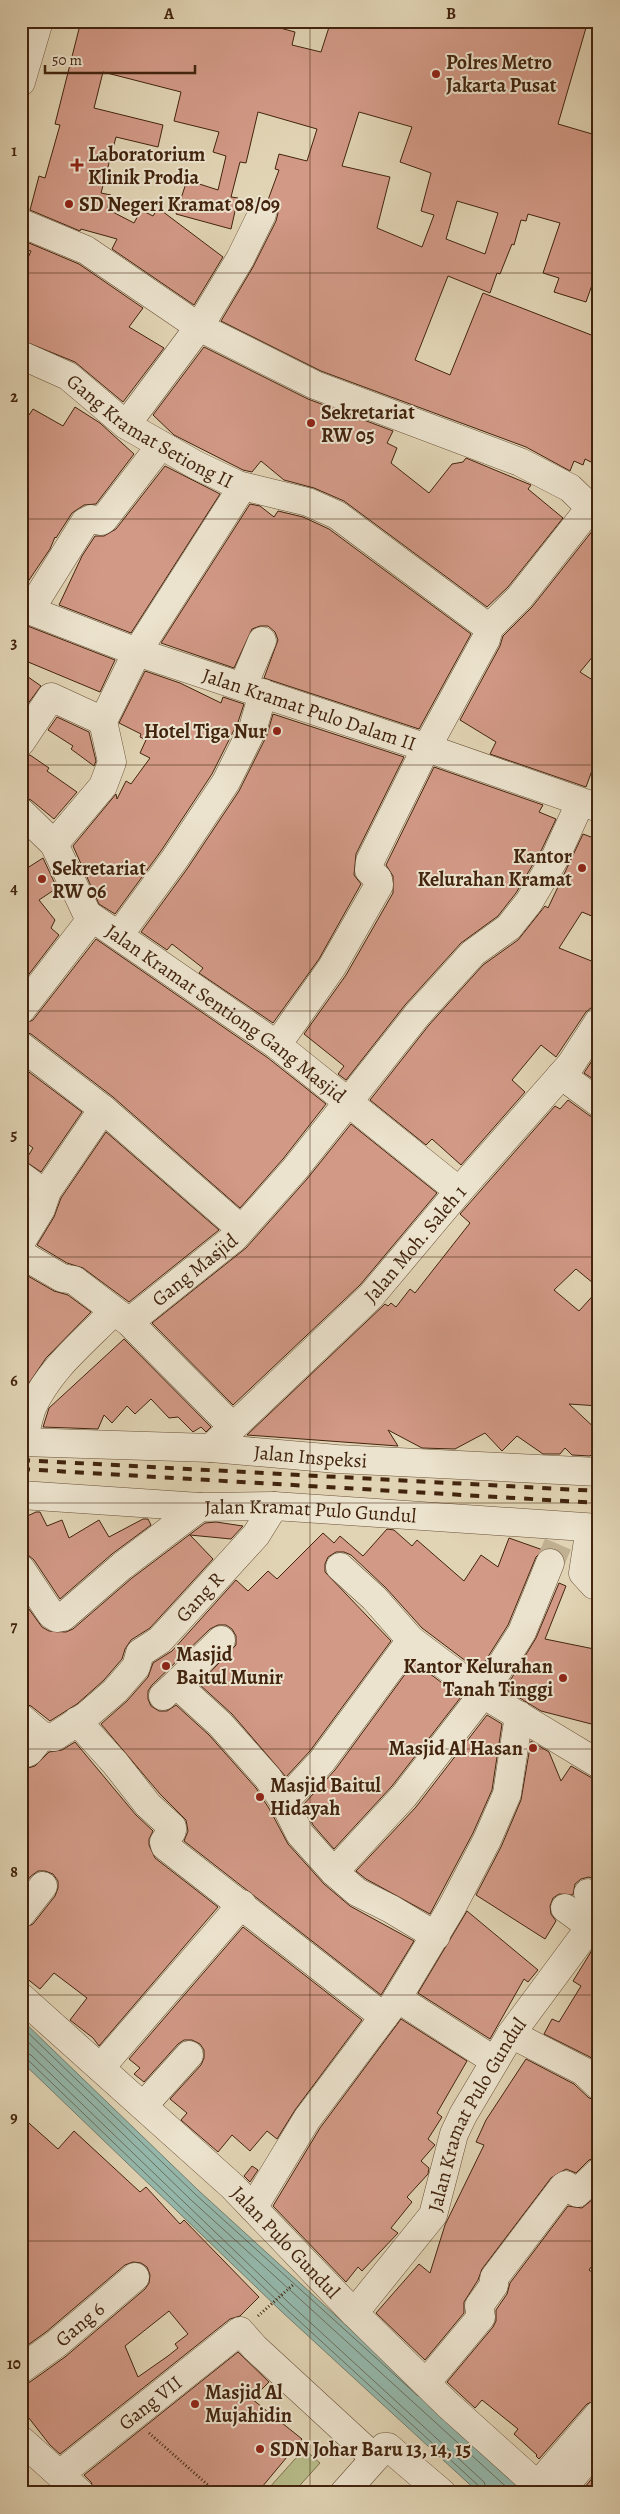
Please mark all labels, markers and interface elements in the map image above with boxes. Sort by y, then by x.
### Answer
text: A [163,3,175,25]
text: B [446,3,456,25]
scale bar [45,42,195,74]
place label: Polres Metro Jakarta Pusat [446,49,557,99]
text: 50 m [52,50,82,70]
marker: Polres Metro Jakarta Pusat [430,68,442,80]
text: 1 [11,140,17,162]
place label: Laboratorium Klinik Prodia [88,141,205,191]
marker: Laboratorium Klinik Prodia [70,158,84,172]
place label: SD Negeri Kramat 08/09 [79,191,280,218]
marker: SD Negeri Kramat 08/09 [63,198,75,210]
street label: Gang Kramat Setiong II [61,367,238,494]
text: 2 [10,386,18,408]
place label: Sekretariat RW 05 [321,399,415,449]
marker: Sekretariat RW 05 [305,417,317,429]
text: 3 [11,632,18,654]
street label: Jalan Kramat Pulo Dalam II [199,661,420,757]
place label: Hotel Tiga Nur [144,718,267,745]
marker: Hotel Tiga Nur [271,725,283,737]
place label: Kantor Kelurahan Kramat [418,843,572,893]
place label: Sekretariat RW 06 [52,855,146,905]
marker: Kantor Kelurahan Kramat [576,862,588,874]
marker: Sekretariat RW 06 [36,873,48,885]
text: 4 [10,878,18,900]
street label: Jalan Kramat Sentiong Gang Masjid [100,917,352,1109]
text: 5 [11,1124,18,1146]
street label: Jalan Moh. Saleh 1 [358,1179,472,1309]
street label: Gang Masjid [146,1227,243,1312]
text: 6 [10,1370,18,1392]
street label: Jalan Inspeksi [253,1438,368,1474]
street label: Jalan Kramat Pulo Gundul [204,1492,417,1529]
street label: Gang R [169,1565,230,1628]
text: 7 [11,1616,18,1638]
place label: Masjid Baitul Munir [176,1641,283,1691]
place label: Kantor Kelurahan Tanah Tinggi [403,1653,553,1703]
marker: Masjid Baitul Munir [160,1660,172,1672]
marker: Kantor Kelurahan Tanah Tinggi [557,1672,569,1684]
place label: Masjid Al Hasan [389,1735,523,1762]
marker: Masjid Al Hasan [527,1742,539,1754]
place label: Masjid Baitul Hidayah [270,1772,382,1822]
marker: Masjid Baitul Hidayah [254,1791,266,1803]
text: 8 [10,1861,18,1883]
street label: Jalan Kramat Pulo Gundul [421,2012,532,2215]
text: 9 [10,2107,18,2129]
street label: Jalan Pulo Gundul [225,2180,346,2304]
street label: Gang 6 [49,2295,110,2353]
text: 10 [7,2353,21,2375]
street label: Gang VII [113,2369,187,2436]
place label: Masjid Al Mujahidin [205,2379,292,2429]
marker: Masjid Al Mujahidin [189,2398,201,2410]
place label: SDN Johar Baru 13, 14, 15 [270,2436,471,2463]
marker: SDN Johar Baru 13, 14, 15 [254,2443,266,2455]

